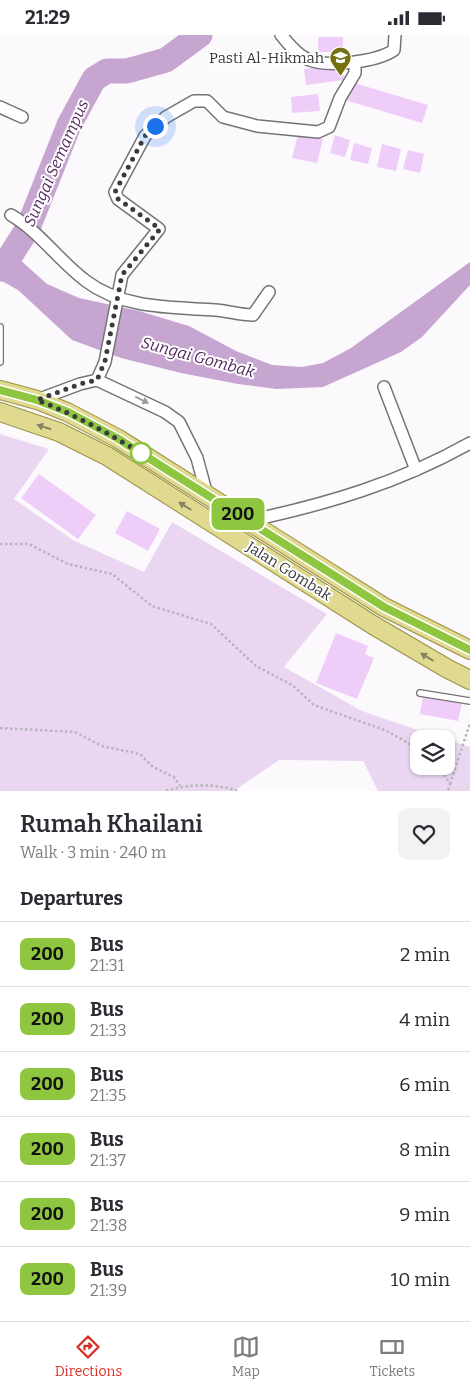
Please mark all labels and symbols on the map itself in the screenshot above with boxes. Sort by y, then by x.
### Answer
school or university icon: Pasti Al-Hikmah [328,46,352,77]
place label: Pasti Al-Hikmah [209,49,325,67]
water label: Sungai Semampus [20,96,93,229]
your location [143,114,168,139]
water label: Sungai Gombak [139,333,257,381]
one-way arrow [135,397,149,405]
one-way arrow [36,422,51,430]
unlabelled marker [130,442,152,464]
line badge: 200 [209,498,267,530]
one-way arrow [179,501,192,511]
street label: Jalan Gombak [242,537,335,605]
one-way arrow [420,652,433,661]

